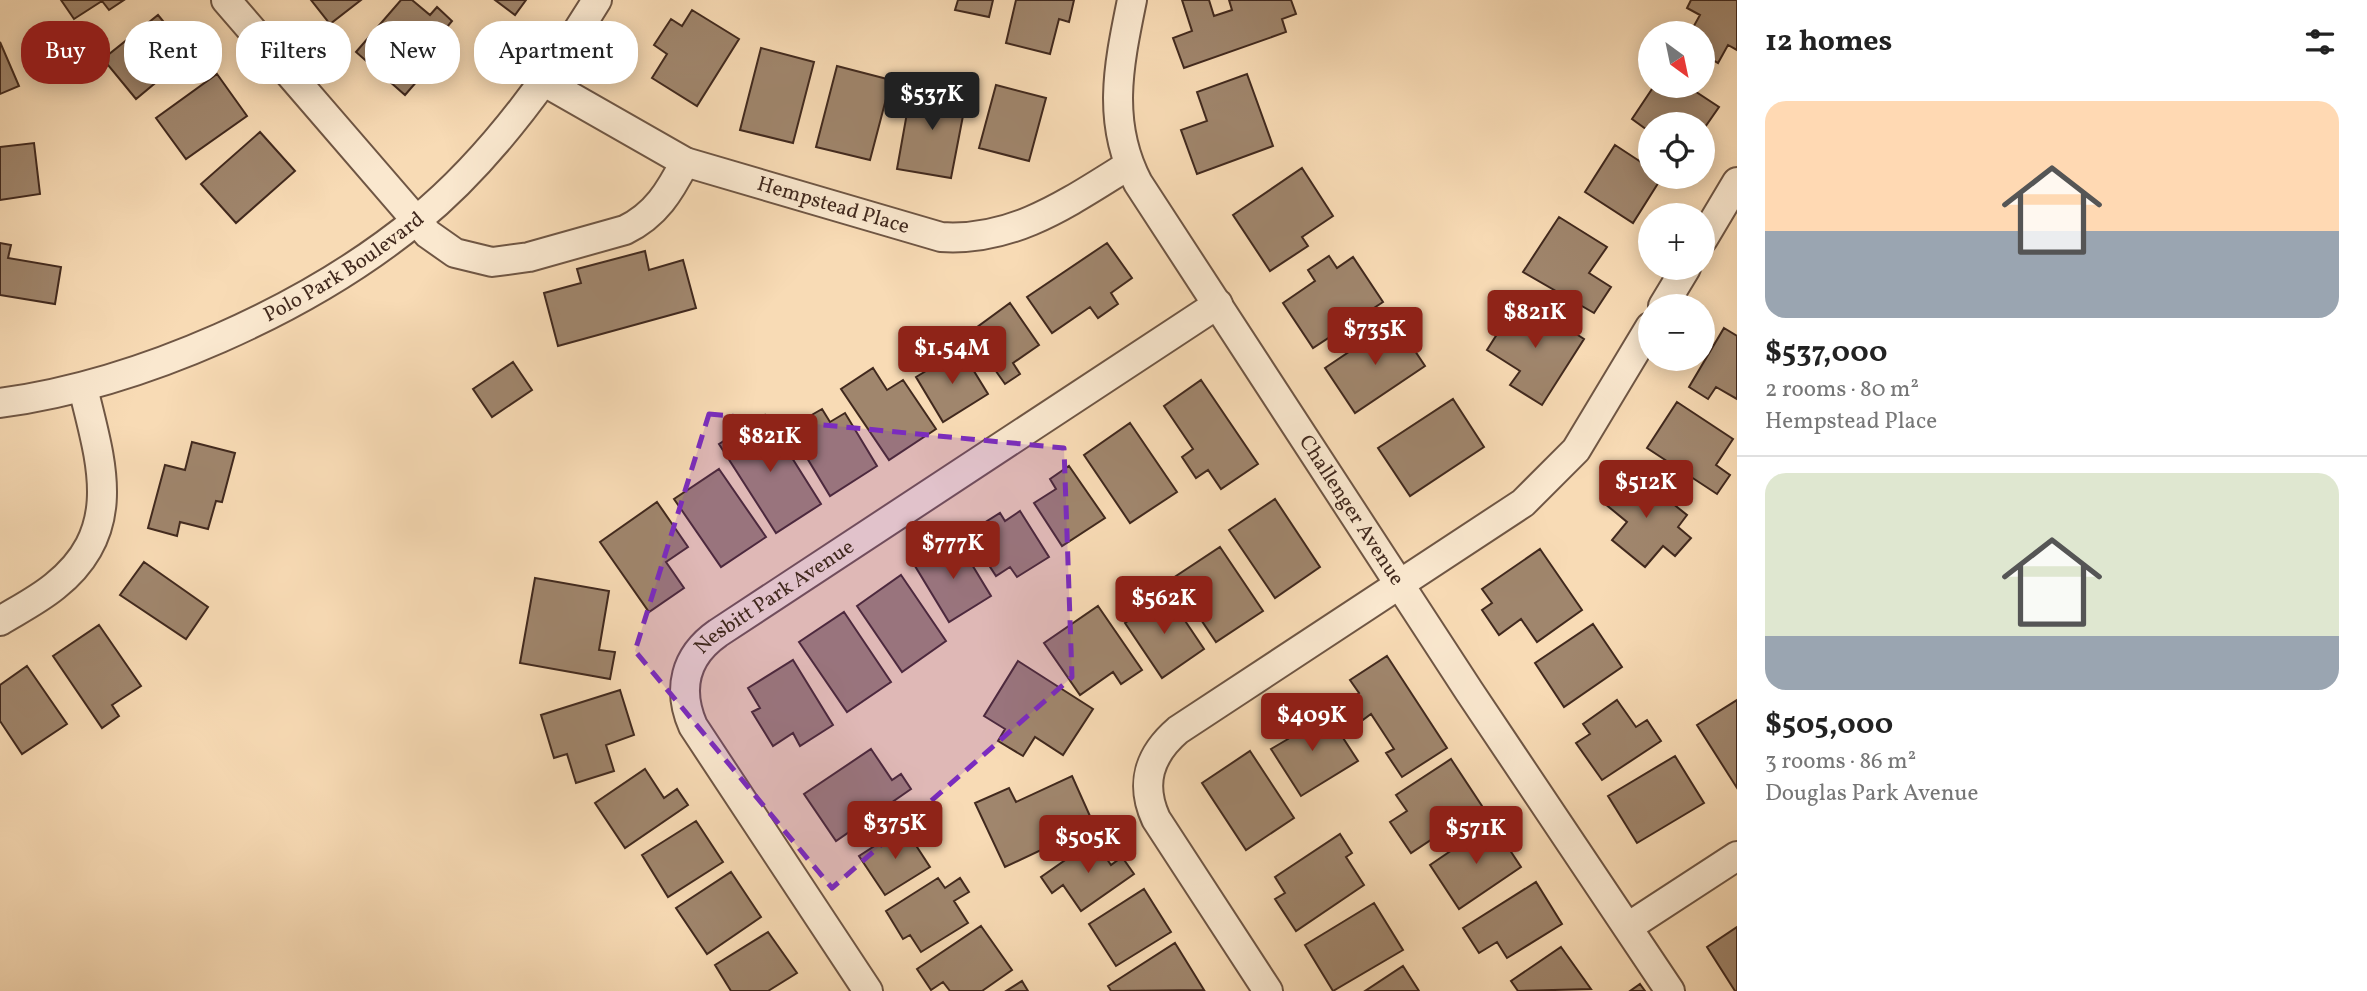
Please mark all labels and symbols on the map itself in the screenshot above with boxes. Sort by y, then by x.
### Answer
north arrow [1638,21,1715,98]
pin: $537K [883,72,981,132]
street label: Hempstead Place [754,169,913,241]
street label: Polo Park Boulevard [259,205,430,330]
pin: $821K [1486,290,1584,350]
pin: $735K [1326,308,1424,367]
pin: $1.54M [895,326,1009,386]
pin: $821K [721,414,819,474]
street label: Challenger Avenue [1292,429,1411,591]
pin: $512K [1597,461,1695,520]
pin: $777K [904,522,1002,581]
street label: Nesbitt Park Avenue [688,533,860,661]
pin: $562K [1115,576,1213,636]
pin: $409K [1263,694,1361,753]
pin: $375K [846,802,944,861]
pin: $571K [1427,806,1525,866]
pin: $505K [1039,816,1137,875]

